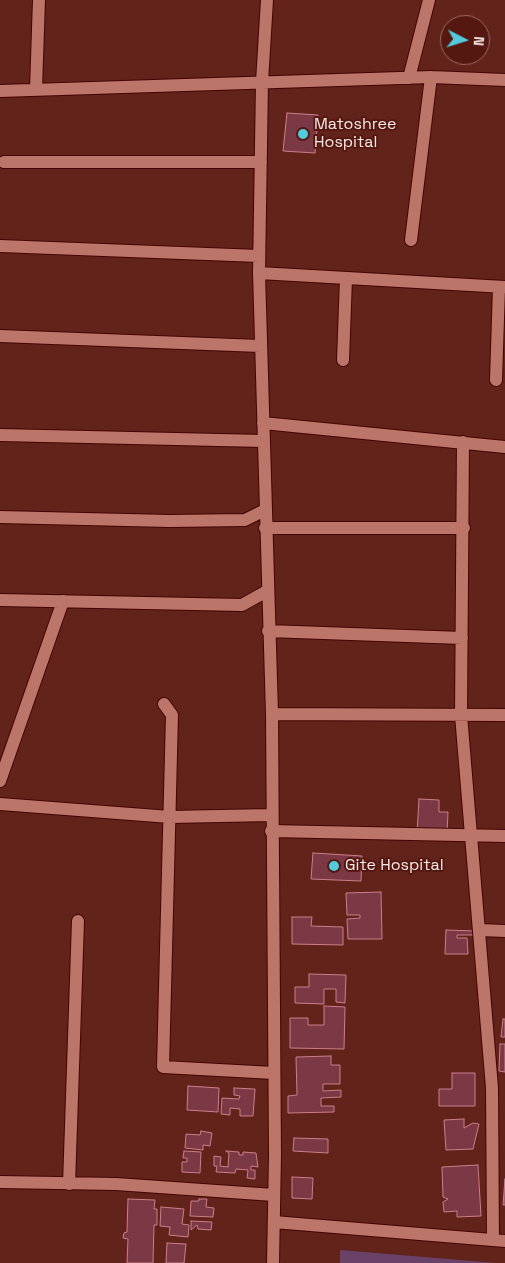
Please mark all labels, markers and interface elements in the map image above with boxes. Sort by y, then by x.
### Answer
north arrow [440,15,490,65]
text: N [470,36,488,47]
place label: Matoshree Hospital [314,115,396,153]
marker: Matoshree Hospital [296,127,310,141]
place label: Gite Hospital [345,856,444,876]
marker: Gite Hospital [327,859,341,873]

